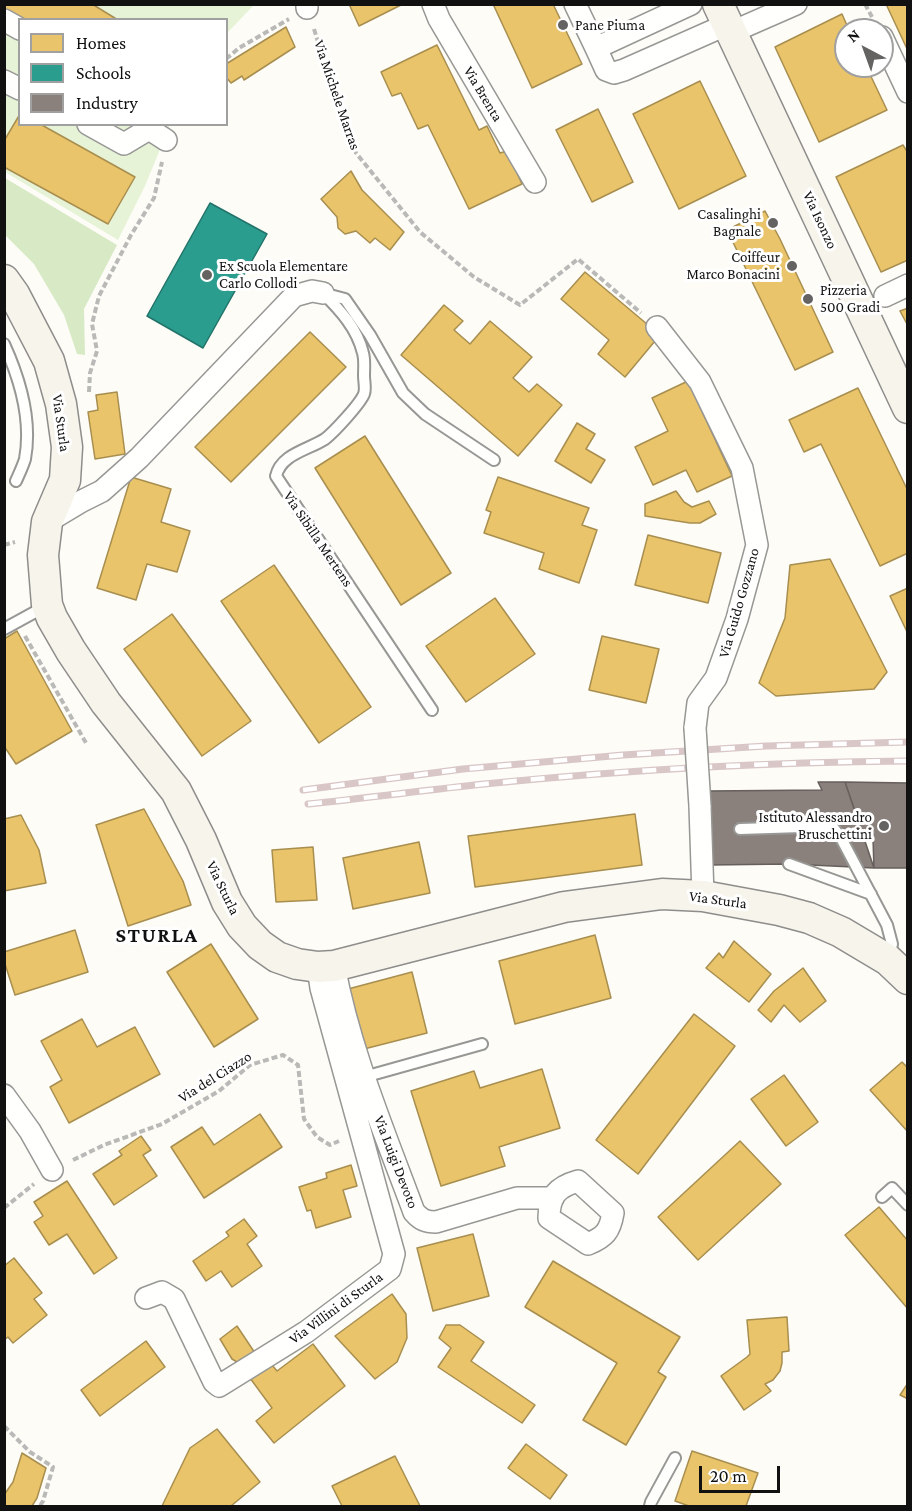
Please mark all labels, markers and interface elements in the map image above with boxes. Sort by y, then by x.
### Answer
place label: Pane Piuma [575,16,645,34]
legend [18,18,228,126]
marker: Pane Piuma [556,18,570,32]
north arrow [834,18,894,78]
text: N [843,26,863,46]
text: Homes [76,33,126,53]
street label: Via Michele Marras [310,38,364,152]
text: Schools [76,63,131,83]
street label: Via Brenta [459,63,507,125]
text: Industry [76,93,138,113]
street label: Via Isonzo [799,188,841,252]
place label: Casalinghi Bagnale [697,205,761,240]
marker: Casalinghi Bagnale [766,216,780,230]
place label: Coiffeur Marco Bonacini [686,248,780,283]
place label: Ex Scuola Elementare Carlo Collodi [219,257,348,292]
marker: Coiffeur Marco Bonacini [785,259,799,273]
marker: Ex Scuola Elementare Carlo Collodi [200,268,214,282]
place label: Pizzeria 500 Gradi [820,281,880,316]
marker: Pizzeria 500 Gradi [801,292,815,306]
street label: Via Sturla [48,393,74,453]
street label: Via Sibilla Mertens [279,488,357,590]
street label: Via Guido Gozzano [715,546,763,660]
place label: Istituto Alessandro Bruschettini [758,808,872,843]
marker: Istituto Alessandro Bruschettini [877,819,891,833]
street label: Via Sturla [202,858,244,918]
street label: Via Sturla [688,887,748,913]
district label: STURLA [116,923,198,949]
street label: Via del Ciazzo [175,1047,255,1107]
street label: Via Luigi Devoto [370,1113,422,1211]
street label: Via Villini di Sturla [286,1268,386,1348]
scale bar [702,1454,783,1492]
text: 20 m [710,1466,747,1486]

